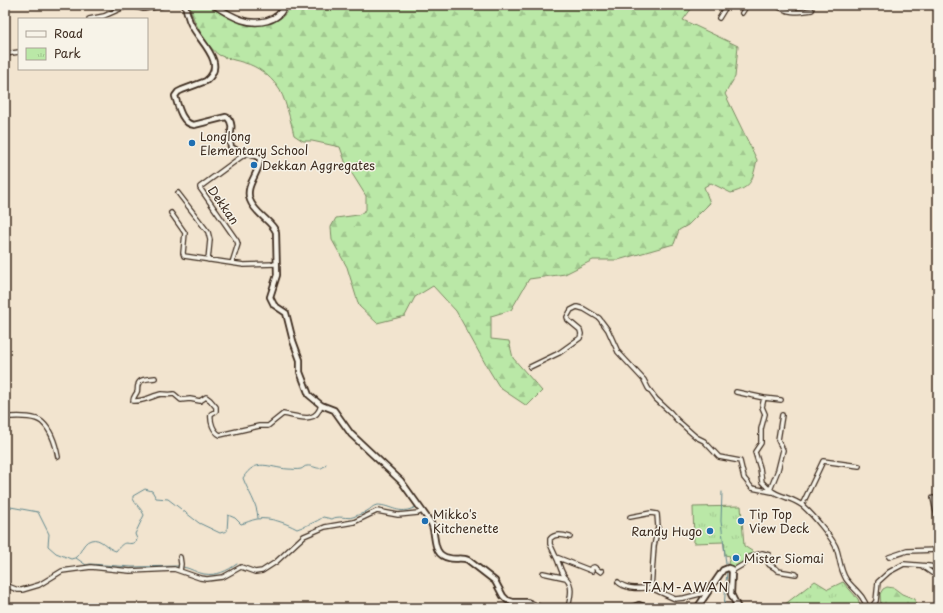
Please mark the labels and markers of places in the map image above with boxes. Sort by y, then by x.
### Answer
place label: Longlong Elementary School [200,127,308,159]
marker: Longlong Elementary School [187,138,197,148]
place label: Dekkan Aggregates [262,156,375,174]
marker: Dekkan Aggregates [249,160,259,170]
place label: Mikko's Kitchenette [433,505,499,537]
place label: Tip Top View Deck [749,505,809,537]
marker: Mikko's Kitchenette [420,516,430,526]
marker: Tip Top View Deck [736,516,746,526]
place label: Randy Hugo [631,522,702,540]
marker: Randy Hugo [705,526,715,536]
place label: Mister Siomai [744,549,824,567]
marker: Mister Siomai [731,553,741,563]

